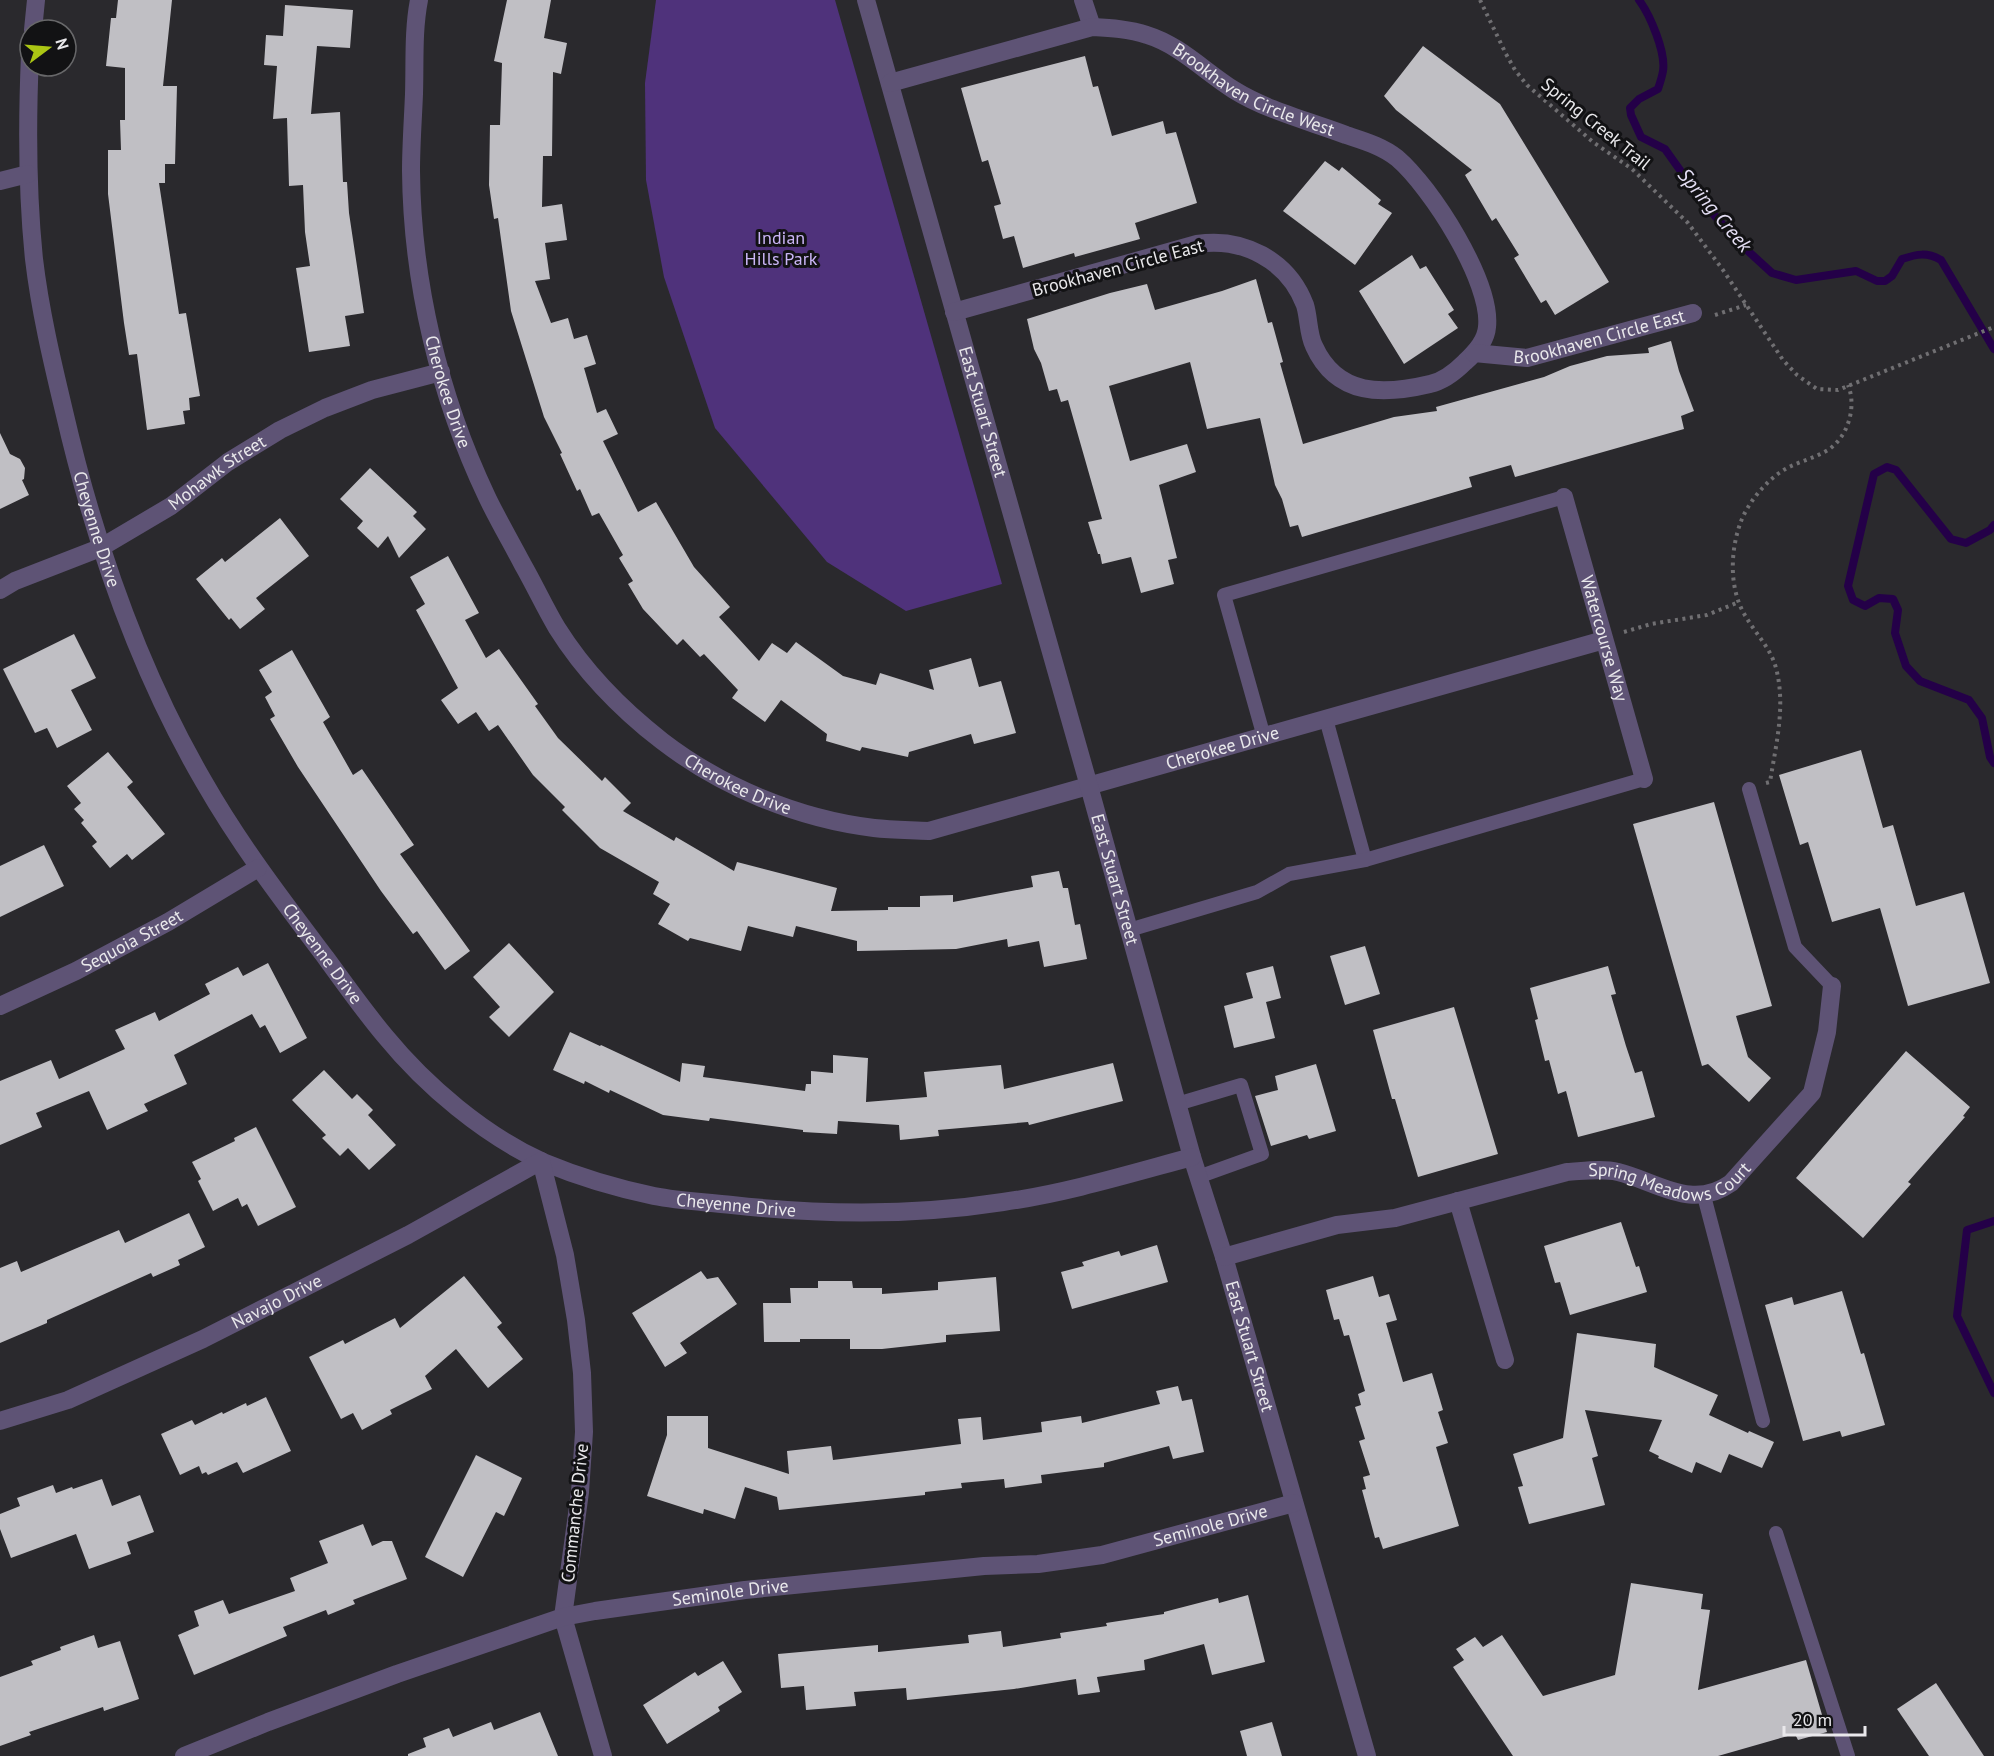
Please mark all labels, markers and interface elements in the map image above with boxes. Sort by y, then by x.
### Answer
north arrow [18,18,78,78]
text: N [51,36,73,52]
street label: Brookhaven Circle West [1168,37,1338,141]
street label: Spring Creek Trail [1537,72,1656,175]
water label: Spring Creek [1672,163,1758,258]
park label: Indian Hills Park [745,226,818,270]
street label: Brookhaven Circle East [1030,234,1206,301]
street label: Brookhaven Circle East [1513,304,1687,369]
street label: Cherokee Drive [420,333,477,451]
street label: East Stuart Street [954,344,1013,480]
street label: Mohawk Street [163,430,270,515]
street label: Cheyenne Drive [68,469,126,590]
street label: Watercourse Way [1576,573,1634,705]
street label: Cherokee Drive [1163,721,1282,774]
street label: Cherokee Drive [680,748,795,820]
street label: East Stuart Street [1086,811,1145,947]
street label: Cheyenne Drive [278,898,368,1009]
street label: Sequoia Street [77,904,187,977]
street label: Spring Meadows Court [1588,1157,1756,1206]
street label: Cheyenne Drive [675,1188,797,1221]
street label: Navajo Drive [227,1269,326,1334]
street label: East Stuart Street [1220,1278,1280,1414]
street label: Commanche Drive [556,1442,593,1584]
street label: Seminole Drive [1151,1499,1270,1552]
street label: Seminole Drive [671,1574,790,1611]
scale bar [1784,1699,1865,1737]
text: 20 m [1793,1708,1832,1731]

